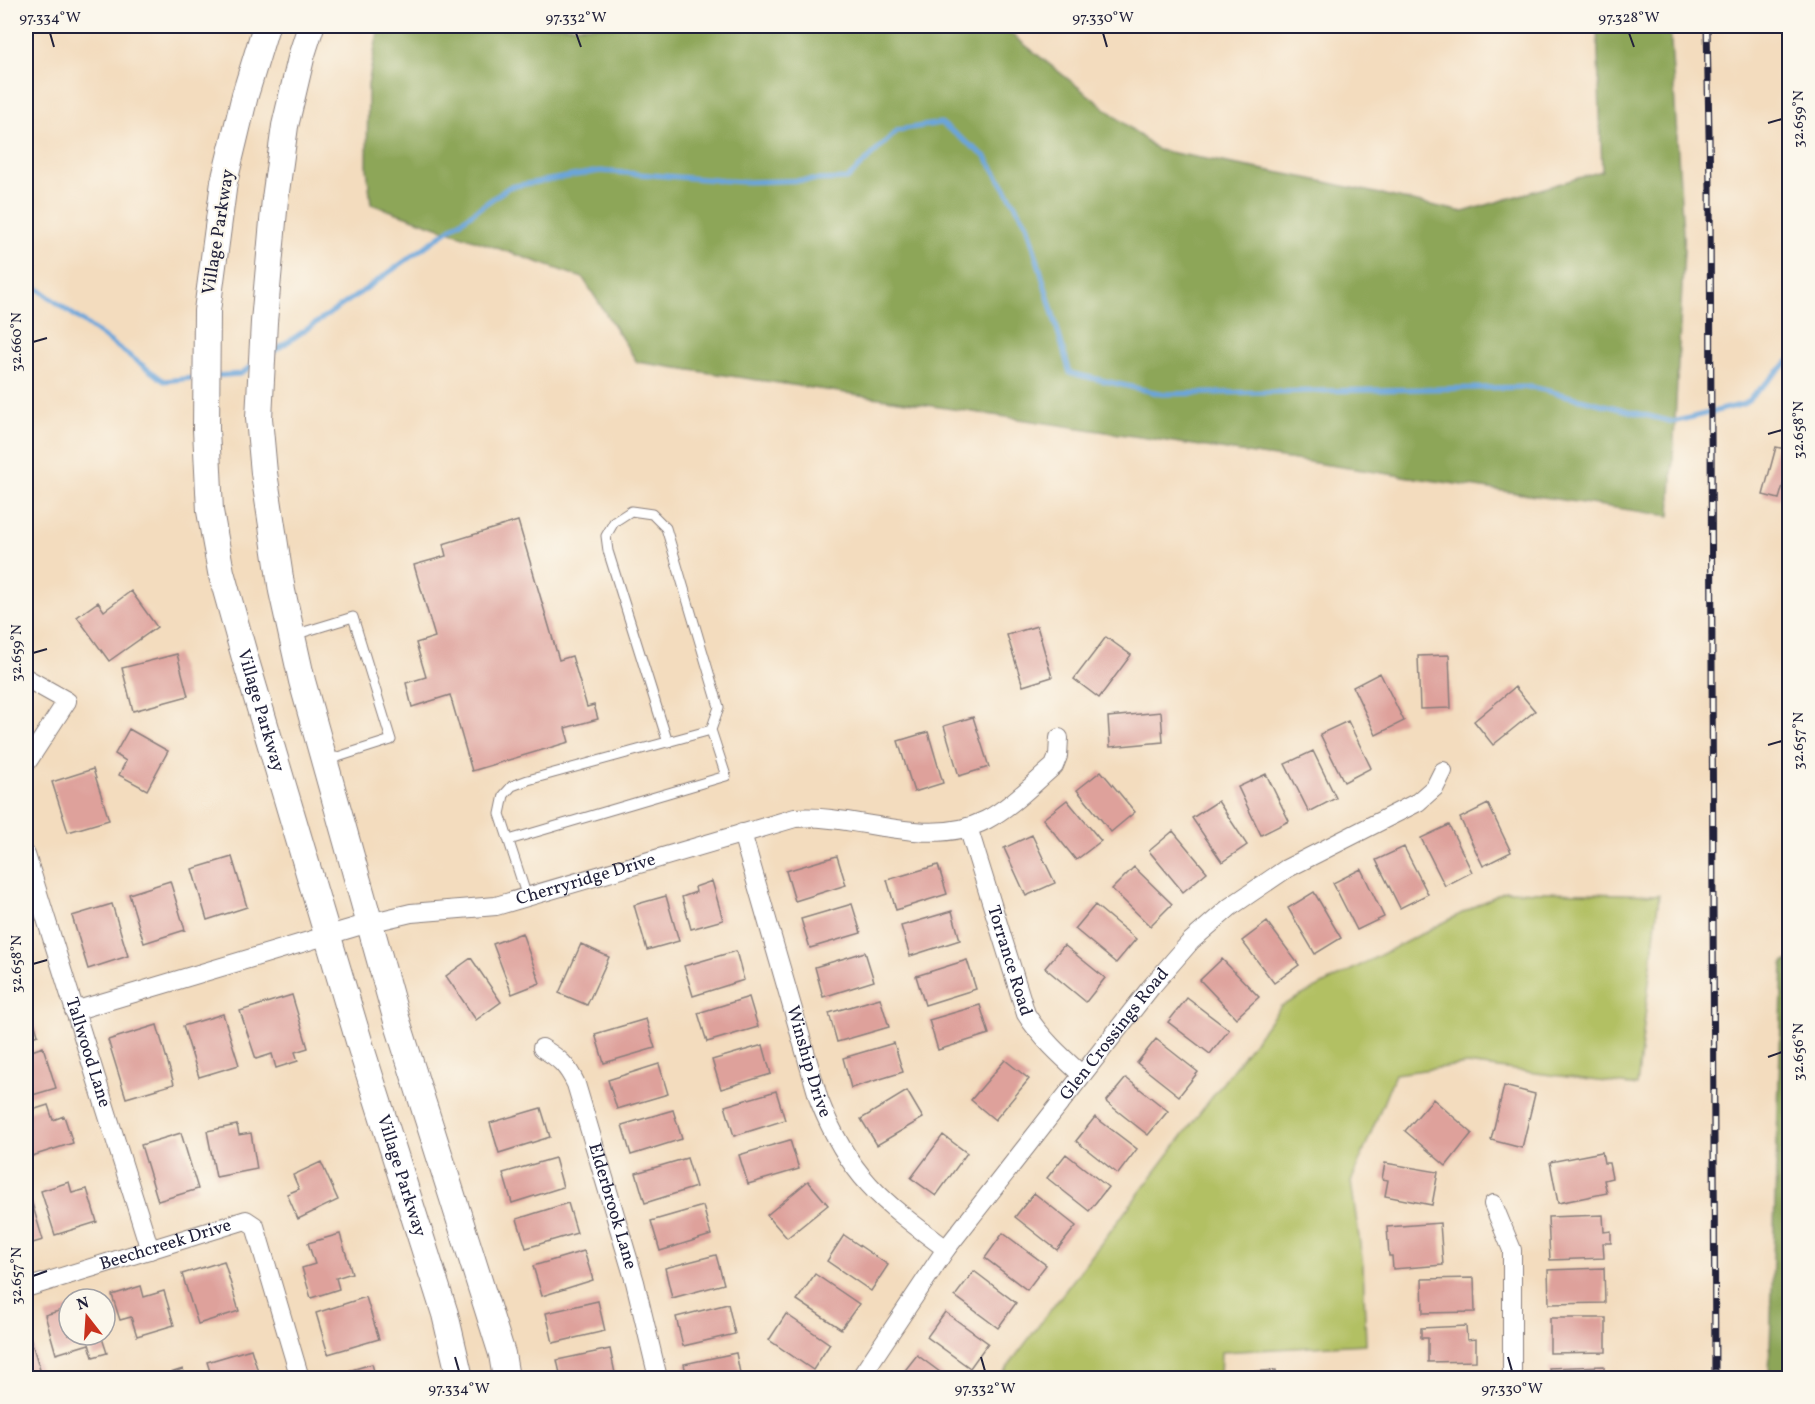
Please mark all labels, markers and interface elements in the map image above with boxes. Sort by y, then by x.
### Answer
text: 97.334°W [19,8,81,29]
text: 97.332°W [546,8,606,29]
text: 97.330°W [1072,8,1134,29]
text: 97.328°W [1598,8,1660,29]
text: 32.659°N [1789,90,1810,148]
street label: Village Parkway [197,167,241,297]
text: 32.660°N [7,312,28,372]
text: 32.658°N [1789,401,1810,459]
text: 32.659°N [7,624,28,682]
street label: Village Parkway [231,646,291,775]
text: 32.657°N [1789,712,1810,770]
street label: Cherryridge Drive [513,847,659,912]
street label: Torrance Road [981,902,1038,1019]
text: 32.658°N [7,935,28,993]
street label: Glen Crossings Road [1054,962,1175,1106]
street label: Tallwood Lane [59,994,117,1111]
street label: Winship Drive [780,1003,837,1121]
text: 32.656°N [1789,1023,1810,1081]
street label: Village Parkway [370,1112,432,1240]
street label: Elderbrook Lane [582,1140,643,1272]
street label: Beechcreek Drive [96,1213,235,1277]
text: 32.657°N [7,1247,28,1305]
north arrow [57,1287,117,1347]
text: N [74,1292,92,1317]
text: 97.334°W [428,1379,490,1400]
text: 97.332°W [955,1379,1015,1400]
text: 97.330°W [1481,1379,1543,1400]

